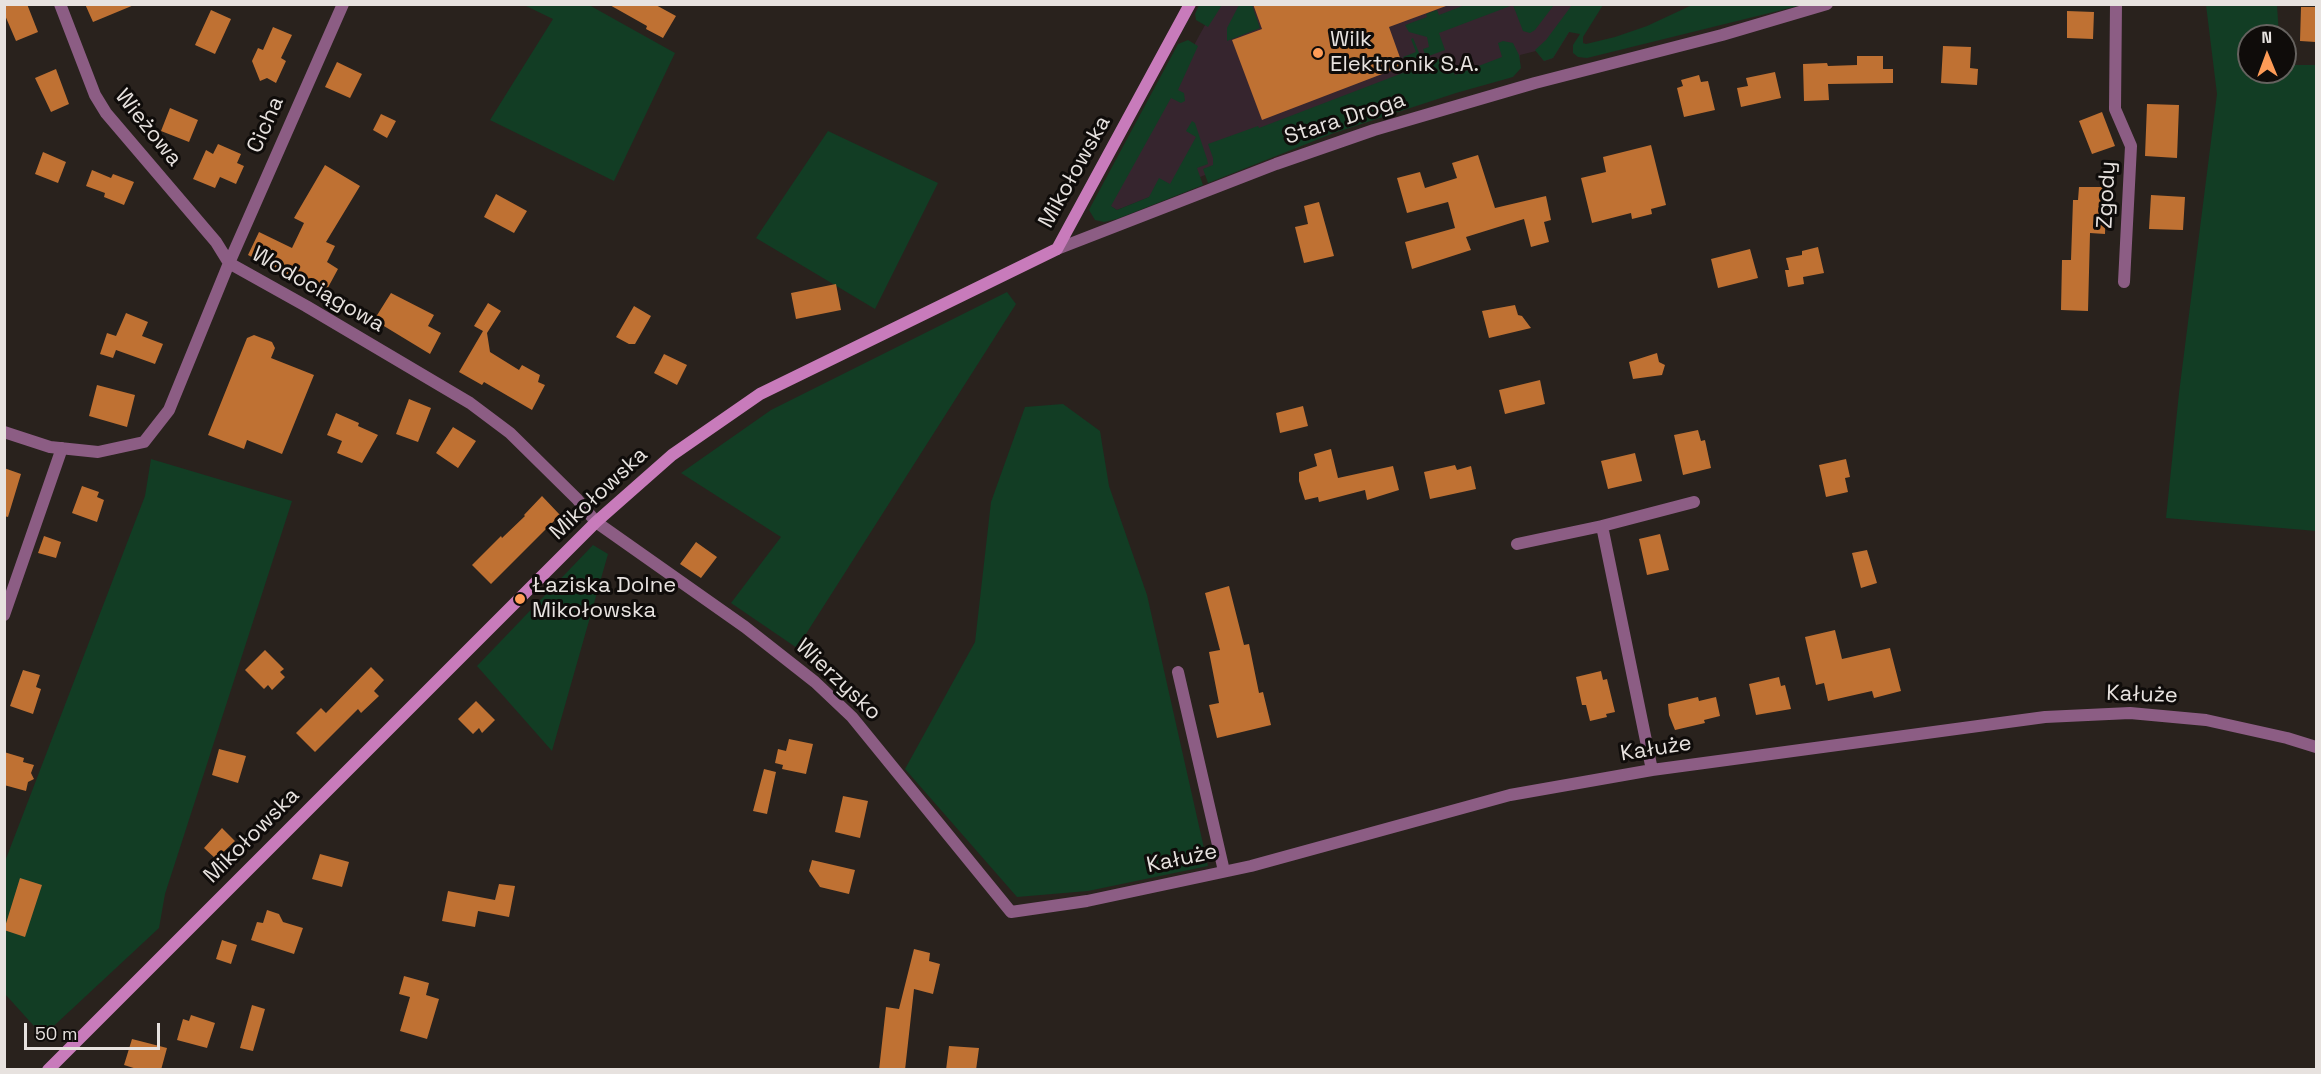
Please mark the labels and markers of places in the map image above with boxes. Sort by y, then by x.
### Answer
place label: Wilk Elektronik S.A. [1330,27,1479,78]
marker: Wilk Elektronik S.A. [1311,46,1325,60]
place label: Łaziska Dolne Mikołowska [532,573,676,624]
marker: Łaziska Dolne Mikołowska [513,592,527,606]

